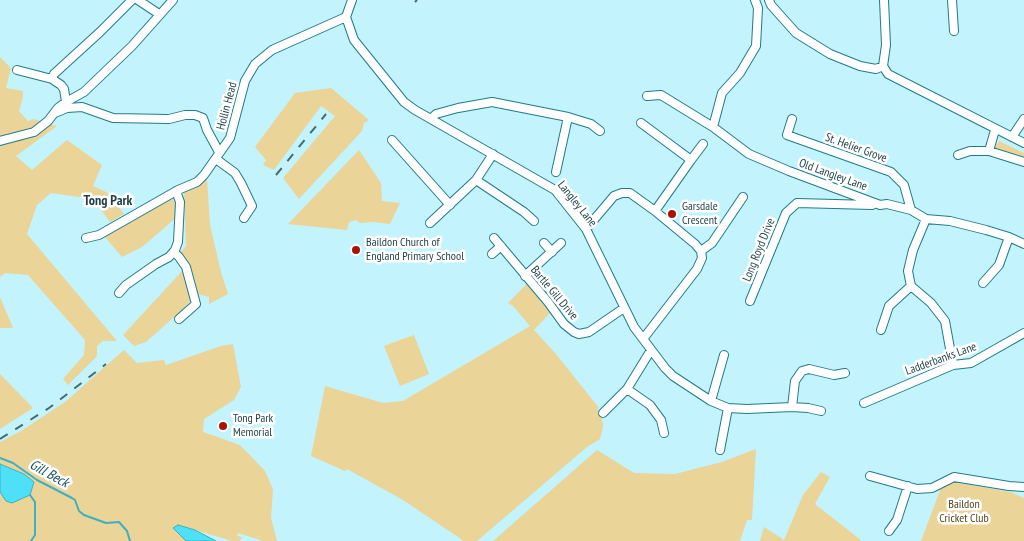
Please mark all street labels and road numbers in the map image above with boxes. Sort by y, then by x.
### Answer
street label: Hollin Head [214,80,240,132]
street label: St. Helier Grove [823,130,889,166]
street label: Old Langley Lane [797,156,869,194]
street label: Langley Lane [554,178,600,230]
street label: Long Royd Drive [740,216,778,284]
street label: Bartle Gill Drive [527,263,581,323]
street label: Ladderbanks Lane [903,339,979,379]

